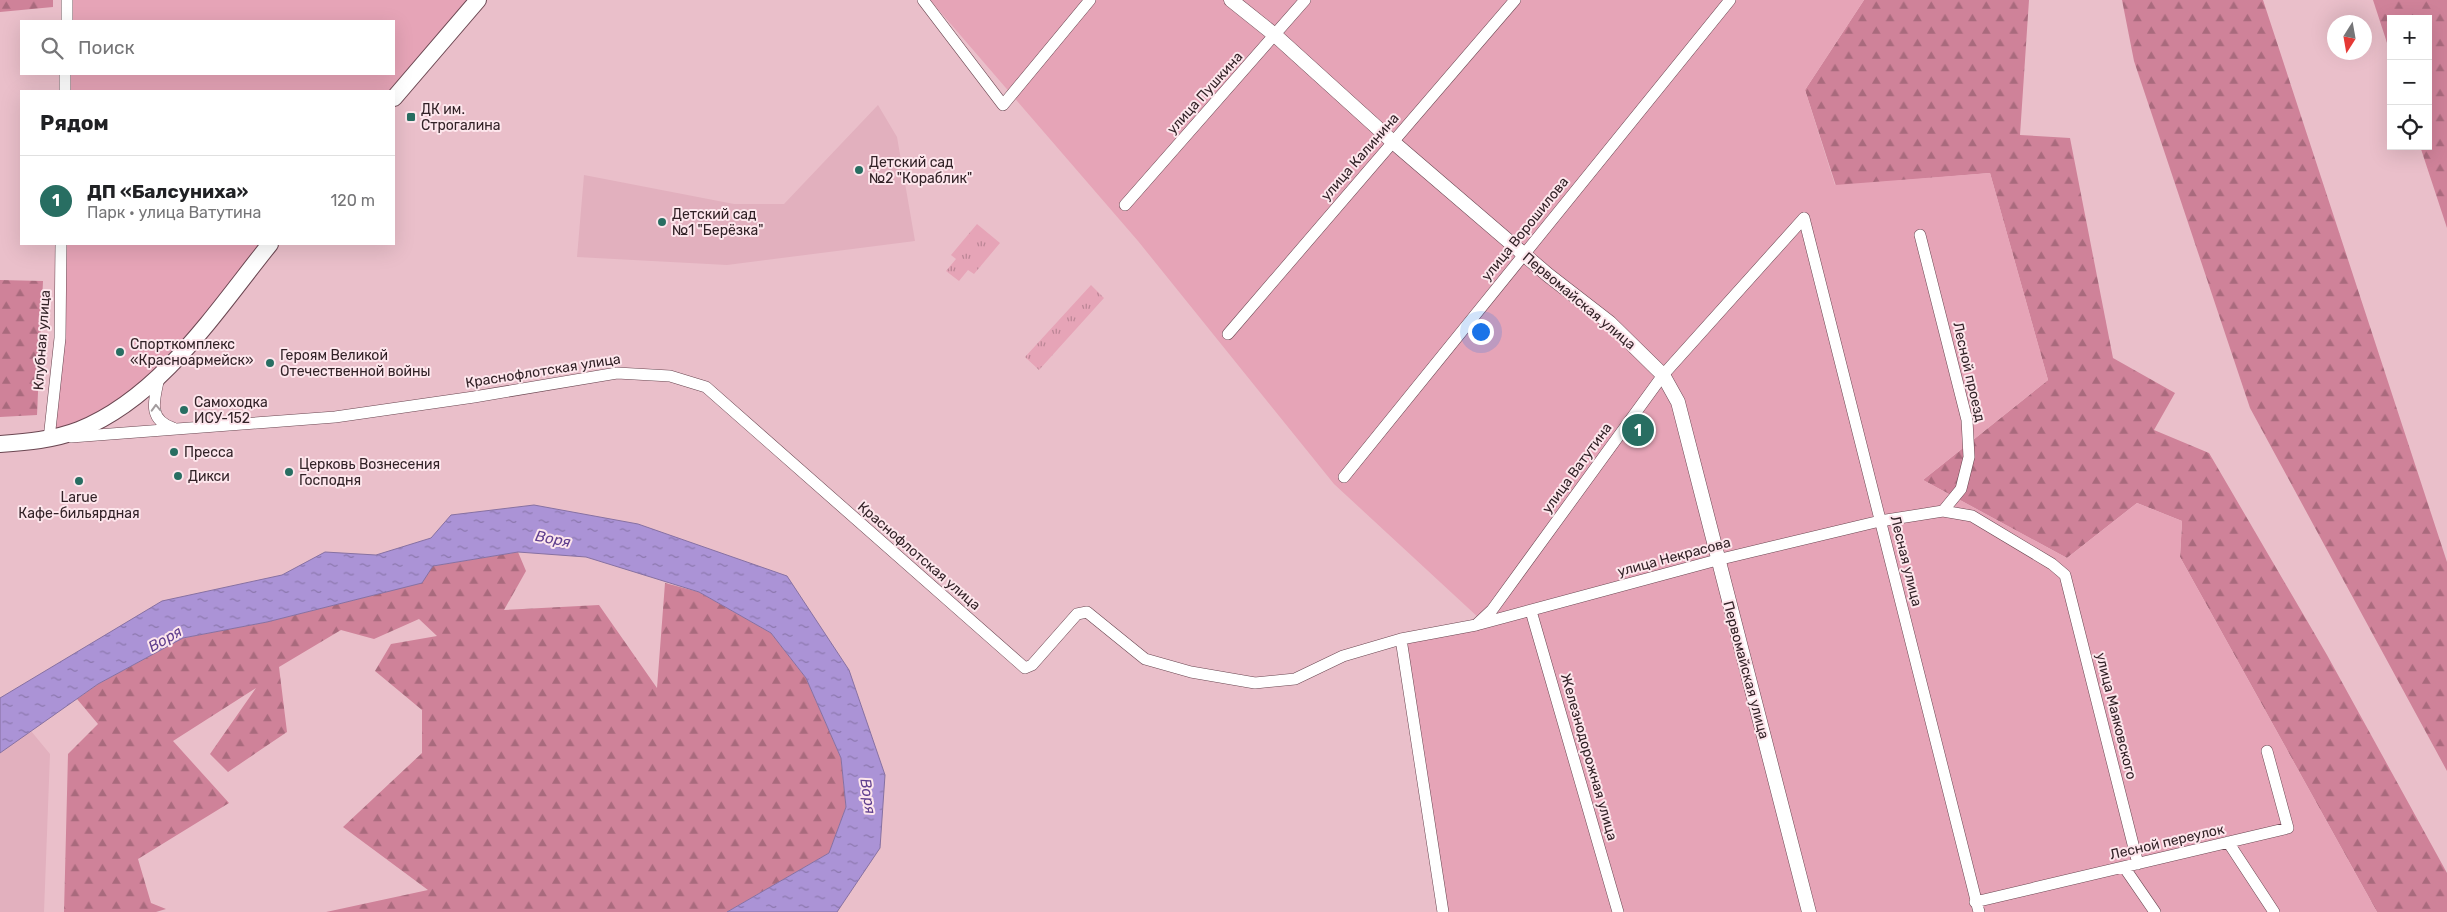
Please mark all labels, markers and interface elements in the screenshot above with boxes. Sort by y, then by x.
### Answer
north arrow [2327,15,2372,60]
map controls [2387,15,2432,150]
button: + [2387,15,2432,60]
search box [20,20,395,75]
icon: search [38,34,66,62]
text: Поиск [78,36,135,59]
street label: улица Пушкина [1164,48,1246,138]
button: − [2387,60,2432,105]
place label: ДК им. Строгалина [421,101,501,134]
button: locate [2387,105,2432,150]
text: Рядом [40,110,109,135]
street label: улица Калинина [1317,110,1403,204]
marker: ДК им. Строгалина [405,111,417,123]
place label: Детский сад №2 "Кораблик" [869,154,972,187]
marker: Детский сад №2 "Кораблик" [853,164,865,176]
street label: улица Ворошилова [1478,174,1572,284]
text: ДП «Балсуниха» [87,180,248,203]
text: 1 [52,191,60,210]
text: 120 m [330,191,375,210]
text: Парк · улица Ватутина [87,203,261,222]
place label: Детский сад №1 "Берёзка" [672,206,763,239]
marker: Детский сад №1 "Берёзка" [656,216,668,228]
street label: Первомайская улица [1519,249,1639,353]
street label: Клубная улица [30,289,54,391]
your location [1468,319,1494,345]
street label: Лесной проезд [1949,320,1989,424]
place label: Спорткомплекс «Красноармейск» [130,336,254,369]
marker: Спорткомплекс «Красноармейск» [114,346,126,358]
place label: Героям Великой Отечественной войны [280,347,431,380]
street label: Краснофлотская улица [464,350,622,392]
marker: Героям Великой Отечественной войны [264,357,276,369]
place label: Самоходка ИСУ-152 [194,394,268,427]
one-way arrow [150,403,161,411]
marker: Самоходка ИСУ-152 [178,404,190,416]
pin: 1 [1622,411,1654,449]
street label: улица Ватутина [1539,419,1615,517]
place label: Пресса [184,444,233,461]
marker: Пресса [168,446,180,458]
place label: Церковь Вознесения Господня [299,456,440,489]
marker: Церковь Вознесения Господня [283,466,295,478]
place label: Дикси [188,468,230,485]
marker: Дикси [172,470,184,482]
marker: Larue Кафе-бильярдная [73,475,85,487]
place label: Larue Кафе-бильярдная [18,489,140,522]
street label: Краснофлотская улица [854,498,984,614]
street label: Лесная улица [1886,514,1926,608]
water label: Воря [534,527,572,551]
street label: улица Некрасова [1616,534,1732,580]
street label: Первомайская улица [1719,599,1773,741]
water label: Воря [145,622,185,656]
street label: улица Маяковского [2092,651,2140,781]
street label: Железнодорожная улица [1557,672,1621,842]
water label: Воря [856,777,880,815]
street label: Лесной переулок [2108,820,2226,863]

